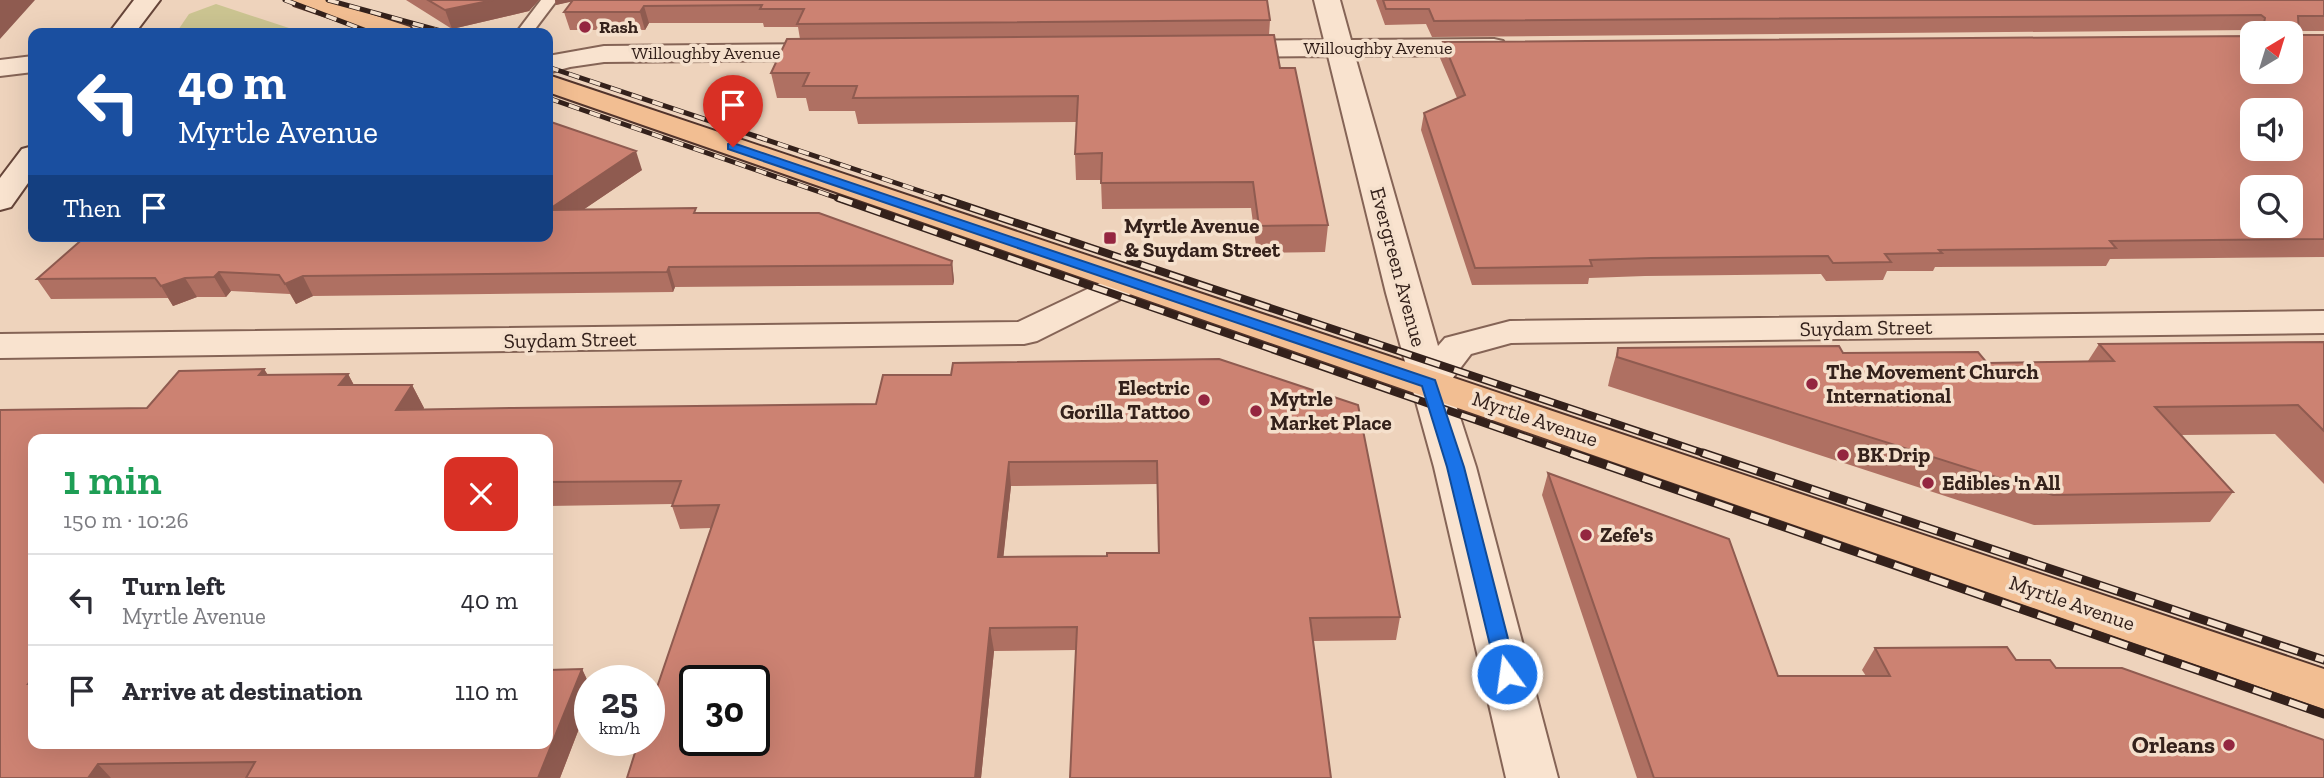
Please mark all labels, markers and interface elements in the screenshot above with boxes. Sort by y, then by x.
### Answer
place label: Rash [599,16,639,38]
marker: Rash [577,19,593,35]
north arrow [2240,21,2303,84]
map controls [2240,21,2303,238]
street label: Willoughby Avenue [1303,37,1453,59]
street label: Willoughby Avenue [631,42,781,64]
text: 40 m [178,53,286,112]
icon: left [63,56,154,147]
pin [703,75,763,147]
icon: arrive [714,86,752,124]
button: sound [2240,98,2303,161]
text: Myrtle Avenue [178,113,378,151]
button: search [2240,175,2303,238]
street label: Evergreen Avenue [1365,184,1432,350]
icon: arrive [135,189,173,227]
text: Then [63,192,121,224]
place label: Myrtle Avenue & Suydam Street [1124,213,1281,262]
marker: Myrtle Avenue & Suydam Street [1102,230,1118,246]
street label: Suydam Street [1799,314,1933,341]
street label: Suydam Street [503,326,637,353]
place label: The Movement Church International [1826,359,2039,408]
place label: Electric Gorilla Tattoo [1060,375,1190,424]
marker: The Movement Church International [1804,376,1820,392]
street label: Myrtle Avenue [1469,385,1601,452]
place label: Mytrle Market Place [1270,386,1392,435]
marker: Electric Gorilla Tattoo [1196,392,1212,408]
marker: Mytrle Market Place [1248,403,1264,419]
place label: BK Drip [1857,442,1930,467]
marker: BK Drip [1835,447,1851,463]
text: 1 min [63,454,162,505]
button: close [444,457,518,531]
place label: Edibles 'n All [1942,470,2061,495]
marker: Edibles 'n All [1920,475,1936,491]
text: 150 m · 10:26 [63,506,189,534]
place label: Zefe's [1600,522,1654,547]
marker: Zefe's [1578,527,1594,543]
street label: Myrtle Avenue [2006,569,2138,636]
text: Turn left [122,570,225,602]
icon: left [63,581,101,619]
text: 40 m [461,584,518,616]
text: Myrtle Avenue [122,602,266,630]
position arrow [1470,637,1544,711]
speed limit sign: 30 [679,665,770,756]
icon: arrive [63,672,101,710]
text: Arrive at destination [122,675,362,707]
text: 110 m [455,675,518,707]
text: 25 [601,680,638,722]
text: km/h [599,717,640,739]
place label: Orleans [2132,730,2215,759]
marker: Orleans [2221,737,2237,753]

